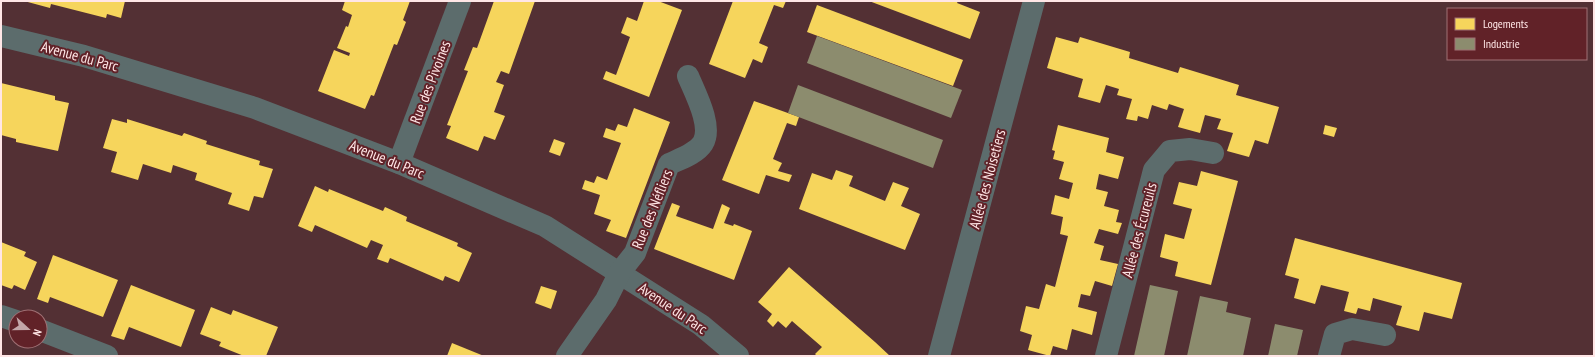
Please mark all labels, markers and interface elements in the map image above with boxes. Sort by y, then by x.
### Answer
legend [1447,8,1587,60]
text: Logements [1483,16,1528,31]
text: Industrie [1483,36,1520,51]
street label: Avenue du Parc [39,37,121,76]
street label: Rue des Pivoines [405,38,455,126]
street label: Allée des Noisetiers [965,127,1009,231]
street label: Avenue du Parc [347,135,428,183]
street label: Rue des Néfliers [627,167,677,251]
street label: Allée des Écureuils [1117,180,1161,280]
street label: Avenue du Parc [635,278,712,338]
north arrow [8,309,48,349]
text: N [30,327,45,338]

